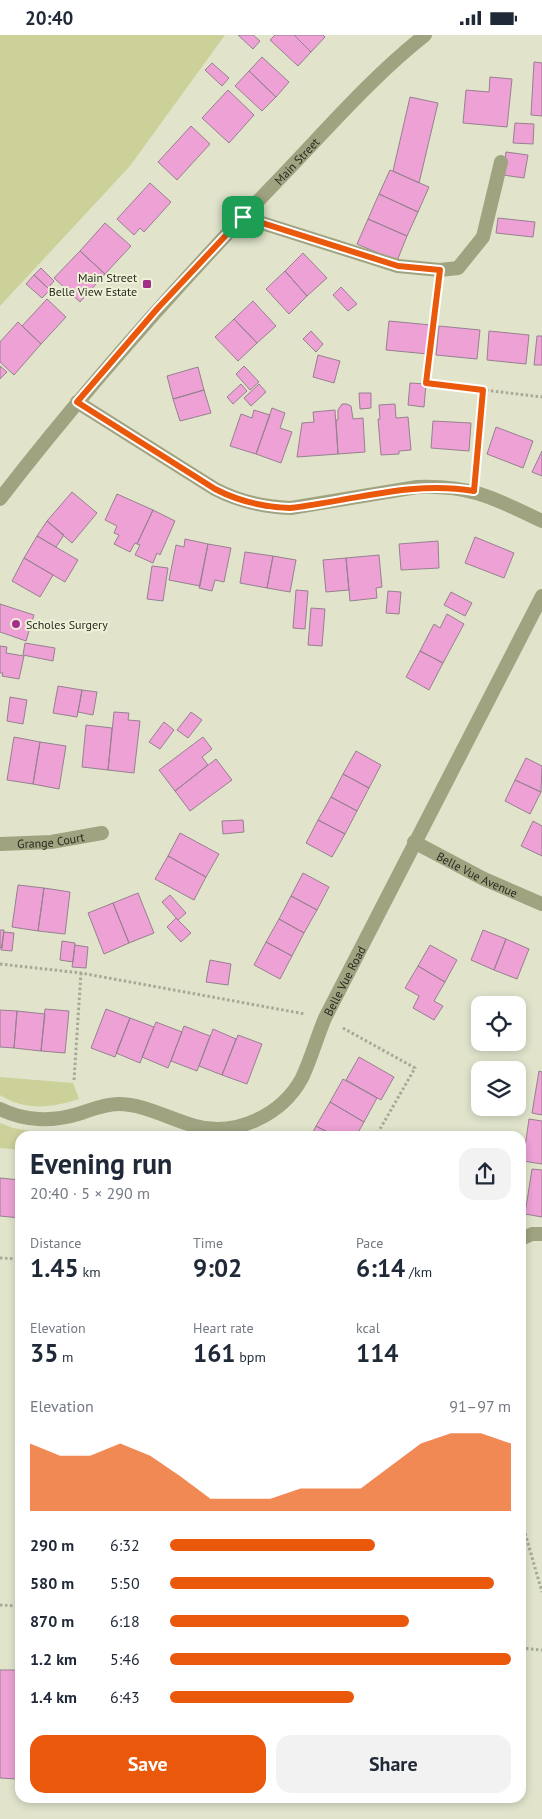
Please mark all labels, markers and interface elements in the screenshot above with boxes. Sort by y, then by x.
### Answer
text: 20:40 [25,6,73,30]
street label: Main Street [271,134,322,187]
pin [222,196,264,238]
icon: arrive [229,203,257,231]
place label: Main Street Belle View Estate [49,270,137,299]
marker: Main Street Belle View Estate [141,278,153,290]
place label: Scholes Surgery [26,617,108,632]
marker: Scholes Surgery [10,618,22,630]
street label: Grange Court [17,829,86,851]
street label: Belle Vue Avenue [434,848,520,900]
street label: Belle Vue Road [320,943,368,1018]
map controls [471,996,526,1116]
button: locate [471,996,526,1051]
button: layers [471,1061,526,1116]
text: Evening run [30,1145,172,1182]
button: share [459,1148,511,1200]
text: 20:40 · 5 × 290 m [30,1183,150,1203]
text: Distance [30,1234,81,1252]
text: Time [193,1234,223,1252]
text: Pace [356,1234,383,1252]
text: 1.45 [30,1252,79,1284]
text: 9:02 [193,1252,242,1284]
text: 6:14 [356,1252,405,1284]
text: km [79,1263,101,1281]
text: /km [405,1263,432,1281]
text: Elevation [30,1319,86,1337]
text: Heart rate [193,1319,254,1337]
text: kcal [356,1319,380,1337]
text: 35 [30,1337,58,1369]
text: 161 [193,1337,236,1369]
text: 114 [356,1337,399,1369]
text: m [58,1348,73,1366]
text: bpm [236,1348,266,1366]
text: Elevation [30,1396,94,1416]
text: 91–97 m [449,1396,511,1416]
text: 290 m [30,1535,74,1555]
text: 6:32 [110,1535,140,1555]
text: 580 m [30,1573,74,1593]
text: 5:50 [110,1573,140,1593]
text: 870 m [30,1611,74,1631]
text: 6:18 [110,1611,140,1631]
text: 1.2 km [30,1649,77,1669]
text: 5:46 [110,1649,140,1669]
text: 1.4 km [30,1687,77,1707]
text: 6:43 [110,1687,140,1707]
button: Save [30,1735,266,1793]
button: Share [276,1735,511,1793]

